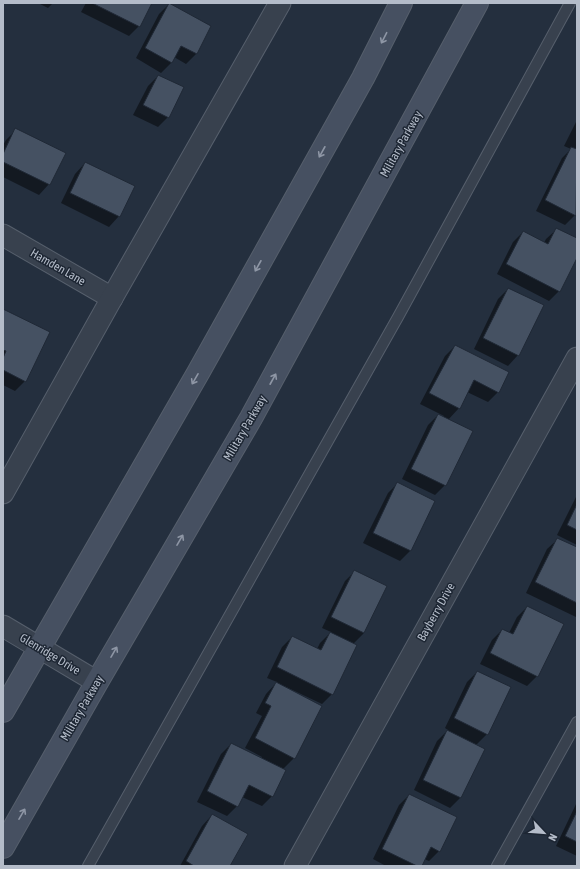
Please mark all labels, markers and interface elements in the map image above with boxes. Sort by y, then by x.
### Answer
one-way arrow [379,32,387,44]
street label: Military Parkway [377,108,425,180]
one-way arrow [317,146,325,158]
street label: Hamden Lane [28,246,88,288]
one-way arrow [254,259,262,271]
one-way arrow [190,373,198,385]
one-way arrow [269,373,277,385]
street label: Military Parkway [221,393,269,463]
one-way arrow [176,535,184,546]
street label: Bayberry Drive [414,580,458,644]
street label: Glenridge Drive [17,630,83,678]
one-way arrow [111,646,119,658]
street label: Military Parkway [58,673,106,743]
one-way arrow [19,808,27,820]
north arrow [524,813,564,853]
text: N [546,832,560,843]

